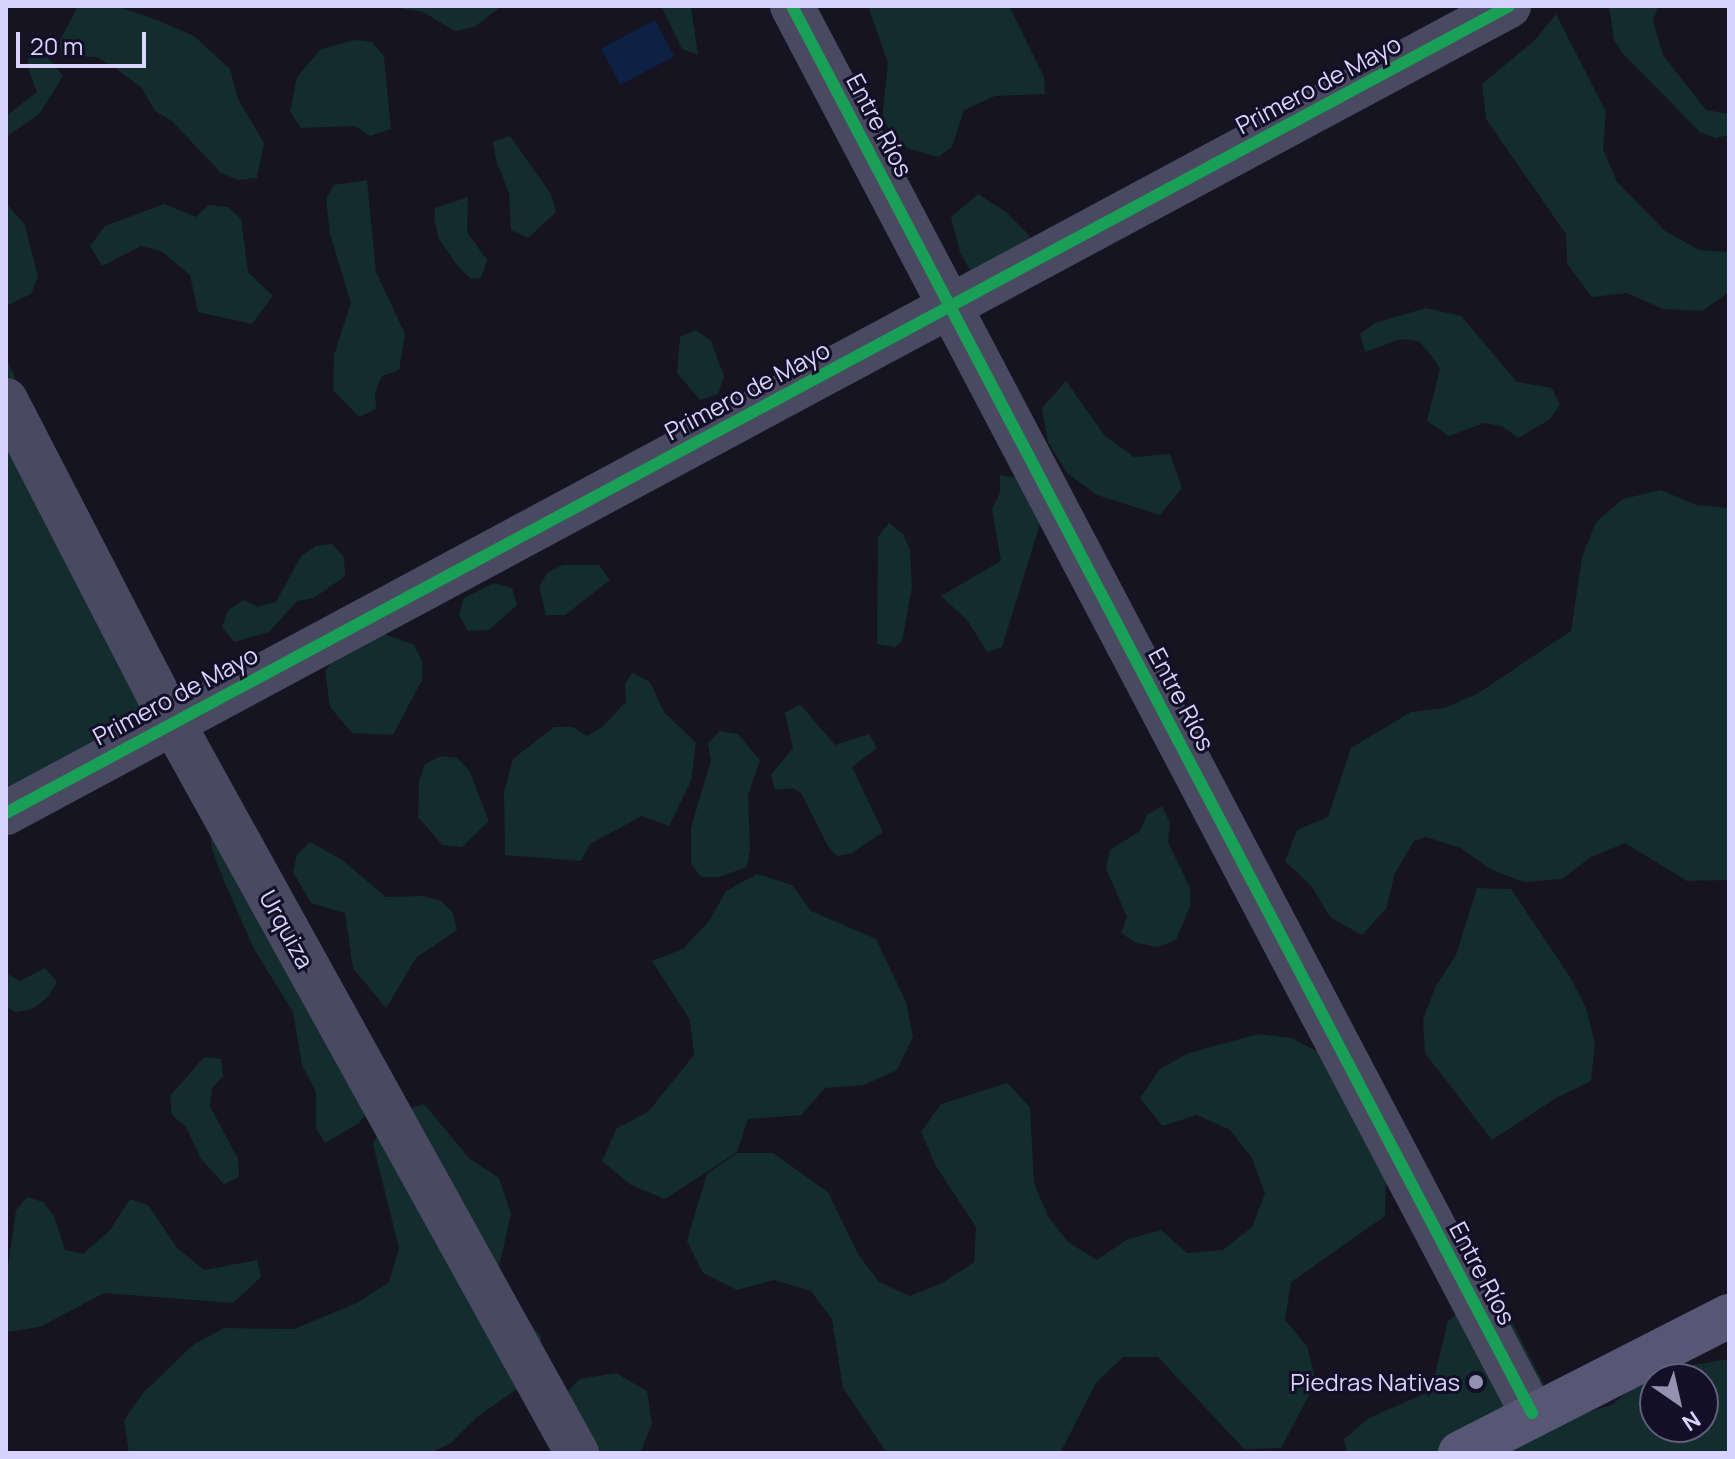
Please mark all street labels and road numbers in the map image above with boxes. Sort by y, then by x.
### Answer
street label: Primero de Mayo [1231,28,1405,140]
street label: Entre Ríos [841,69,919,181]
street label: Primero de Mayo [660,334,834,446]
street label: Primero de Mayo [88,639,262,751]
street label: Entre Ríos [1143,643,1221,755]
street label: Urquiza [254,885,320,973]
street label: Entre Ríos [1444,1217,1522,1329]

